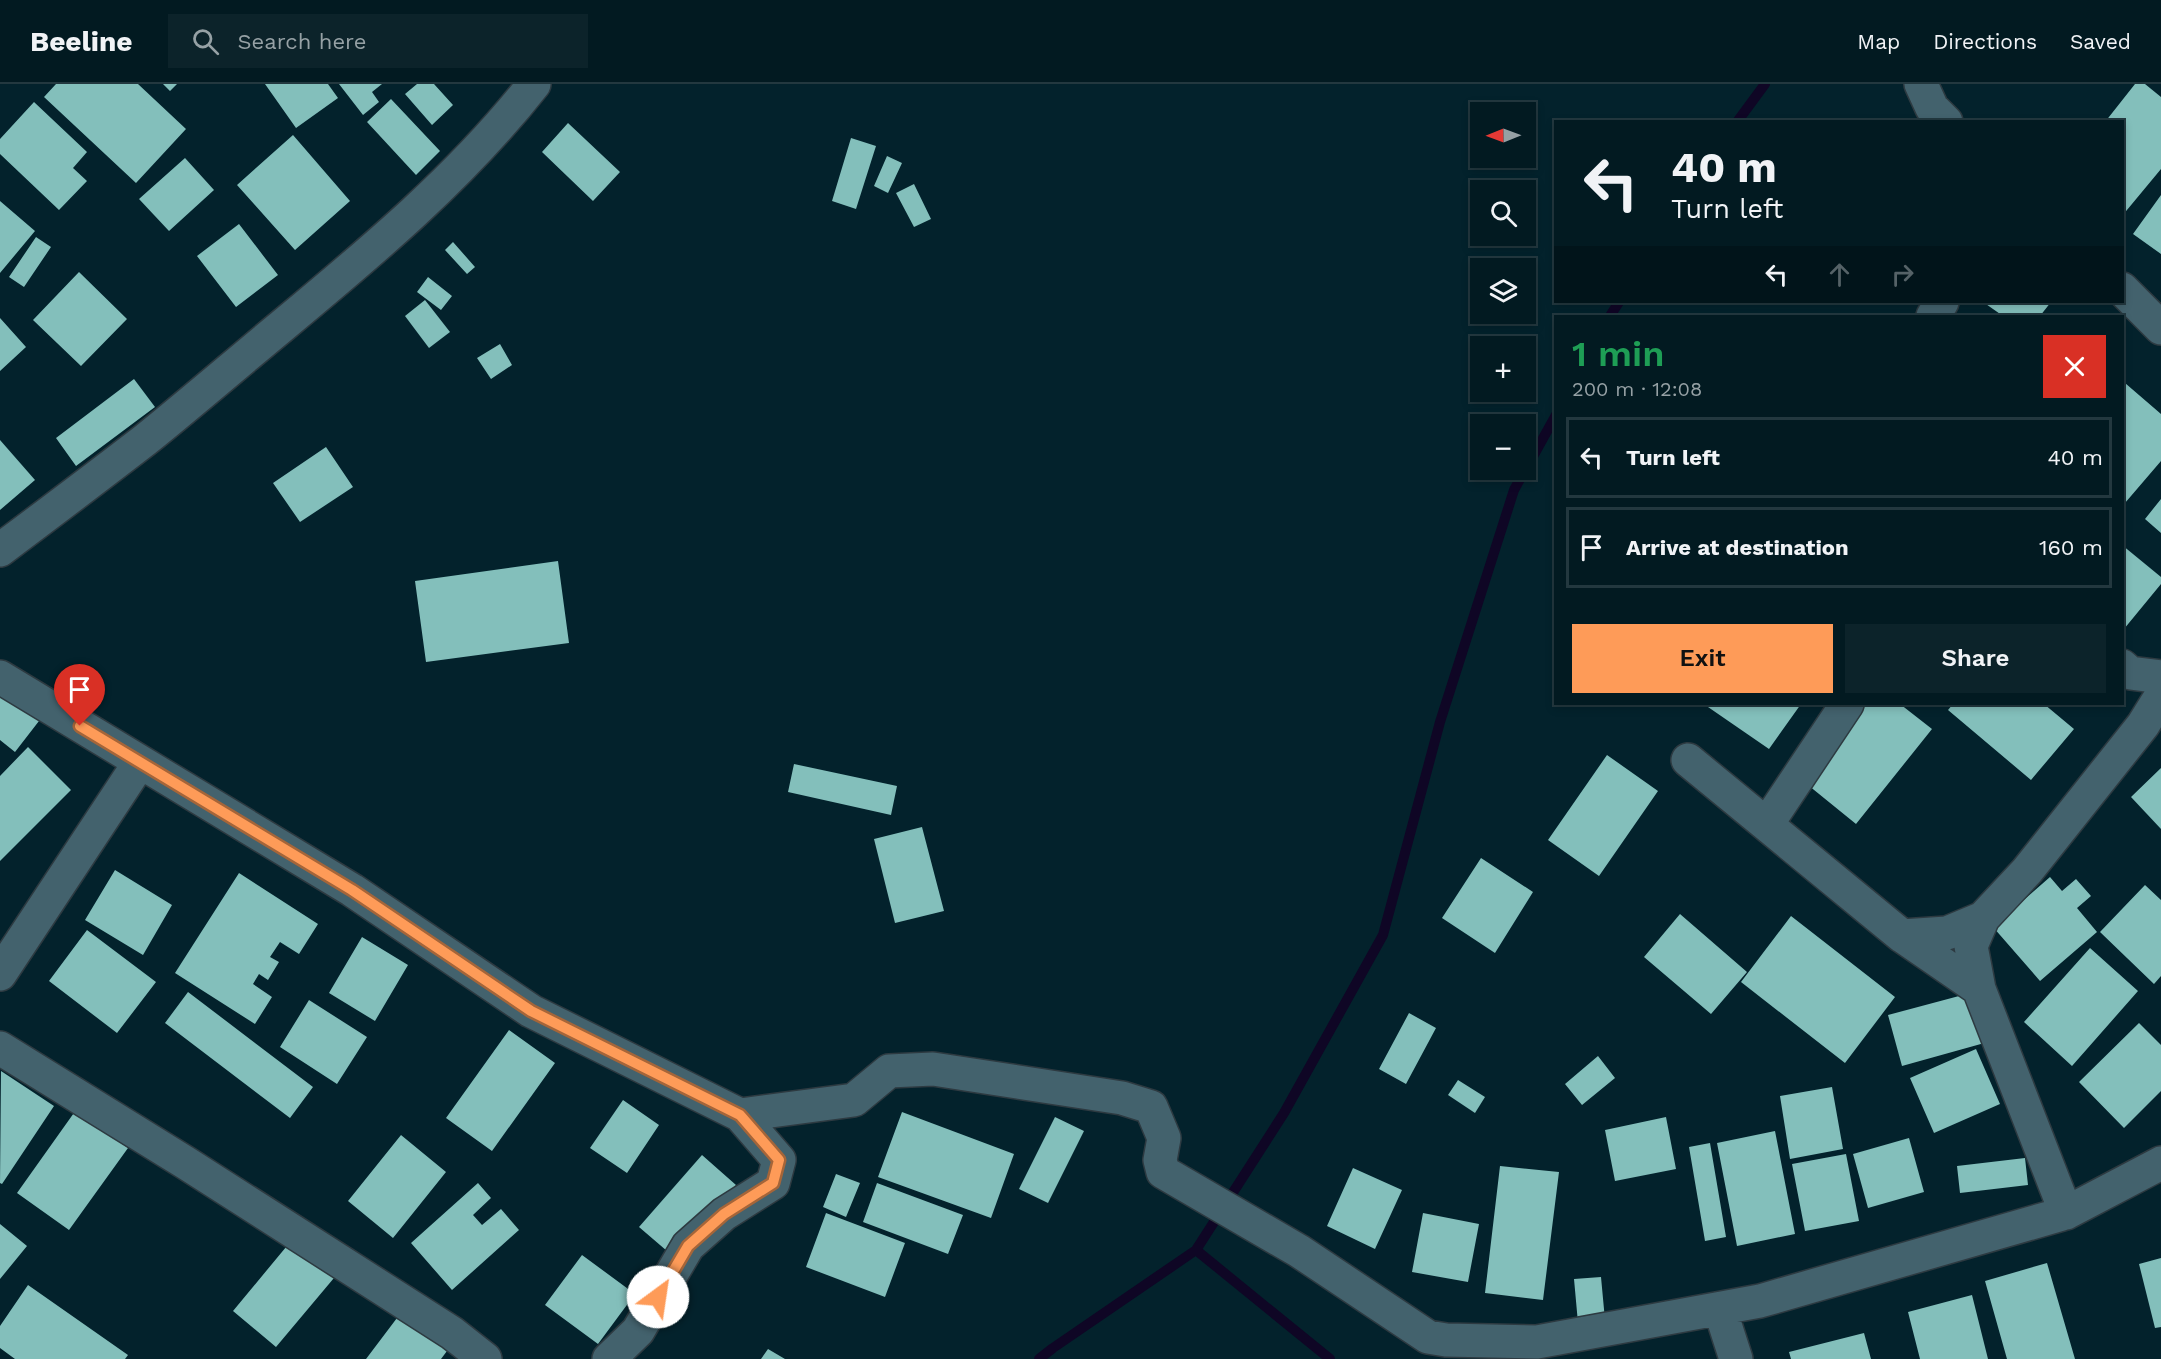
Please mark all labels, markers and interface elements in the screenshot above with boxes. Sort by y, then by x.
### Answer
search box [168,14,588,68]
text: Beeline [30,25,132,58]
icon: search [189,25,222,58]
text: Search here [237,29,366,54]
text: Map [1857,29,1900,54]
text: Directions [1933,29,2037,54]
text: Saved [2070,29,2131,54]
north arrow [1470,102,1536,168]
map controls [1470,102,1536,480]
text: 40 m [1671,143,1777,192]
icon: left [1572,144,1650,222]
button: search [1470,180,1536,246]
text: Turn left [1671,193,1783,225]
button: layers [1470,258,1536,324]
icon: left [1760,258,1793,291]
icon: ahead [1823,258,1856,291]
icon: right [1886,258,1919,291]
text: 1 min [1572,333,1664,375]
button: close [2043,335,2106,398]
button: + [1470,336,1536,402]
text: 200 m · 12:08 [1572,377,1702,401]
button: − [1470,414,1536,480]
icon: left [1575,441,1608,474]
text: Turn left [1626,445,1720,470]
text: 40 m [2047,445,2103,470]
icon: arrive [1575,531,1608,564]
text: Arrive at destination [1626,535,1849,560]
text: 160 m [2039,535,2103,560]
button: Exit [1572,624,1833,693]
button: Share [1845,624,2106,693]
pin [54,664,105,726]
icon: arrive [63,673,96,706]
position arrow [626,1265,690,1329]

